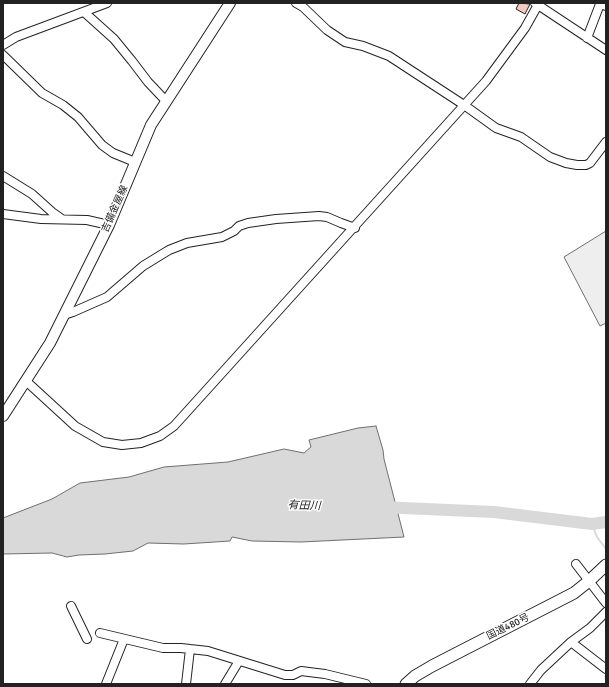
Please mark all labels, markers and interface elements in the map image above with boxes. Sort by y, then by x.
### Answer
street label: 吉備金屋線 [99,184,131,234]
water label: 有田川 [287,499,321,513]
street label: 国道480号 [485,611,531,643]

